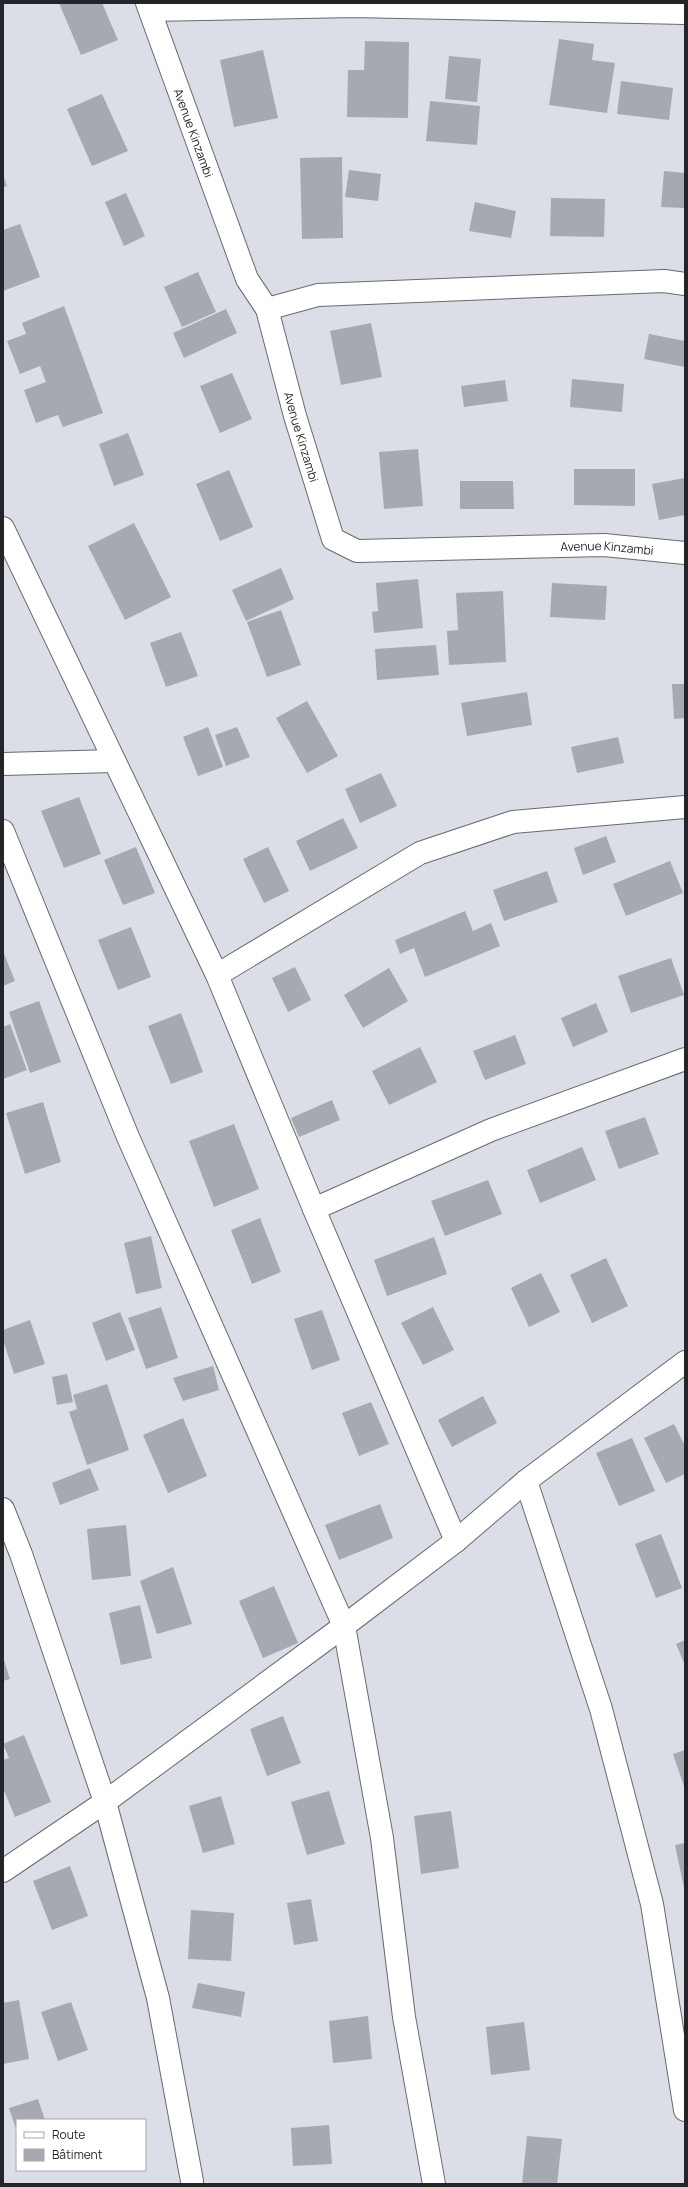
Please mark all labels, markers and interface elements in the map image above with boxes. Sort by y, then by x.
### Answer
street label: Avenue Kinzambi [170,86,218,180]
street label: Avenue Kinzambi [280,390,323,484]
street label: Avenue Kinzambi [560,537,654,558]
legend [16,2119,146,2171]
text: Route [52,2126,85,2143]
text: Bâtiment [52,2146,103,2163]

